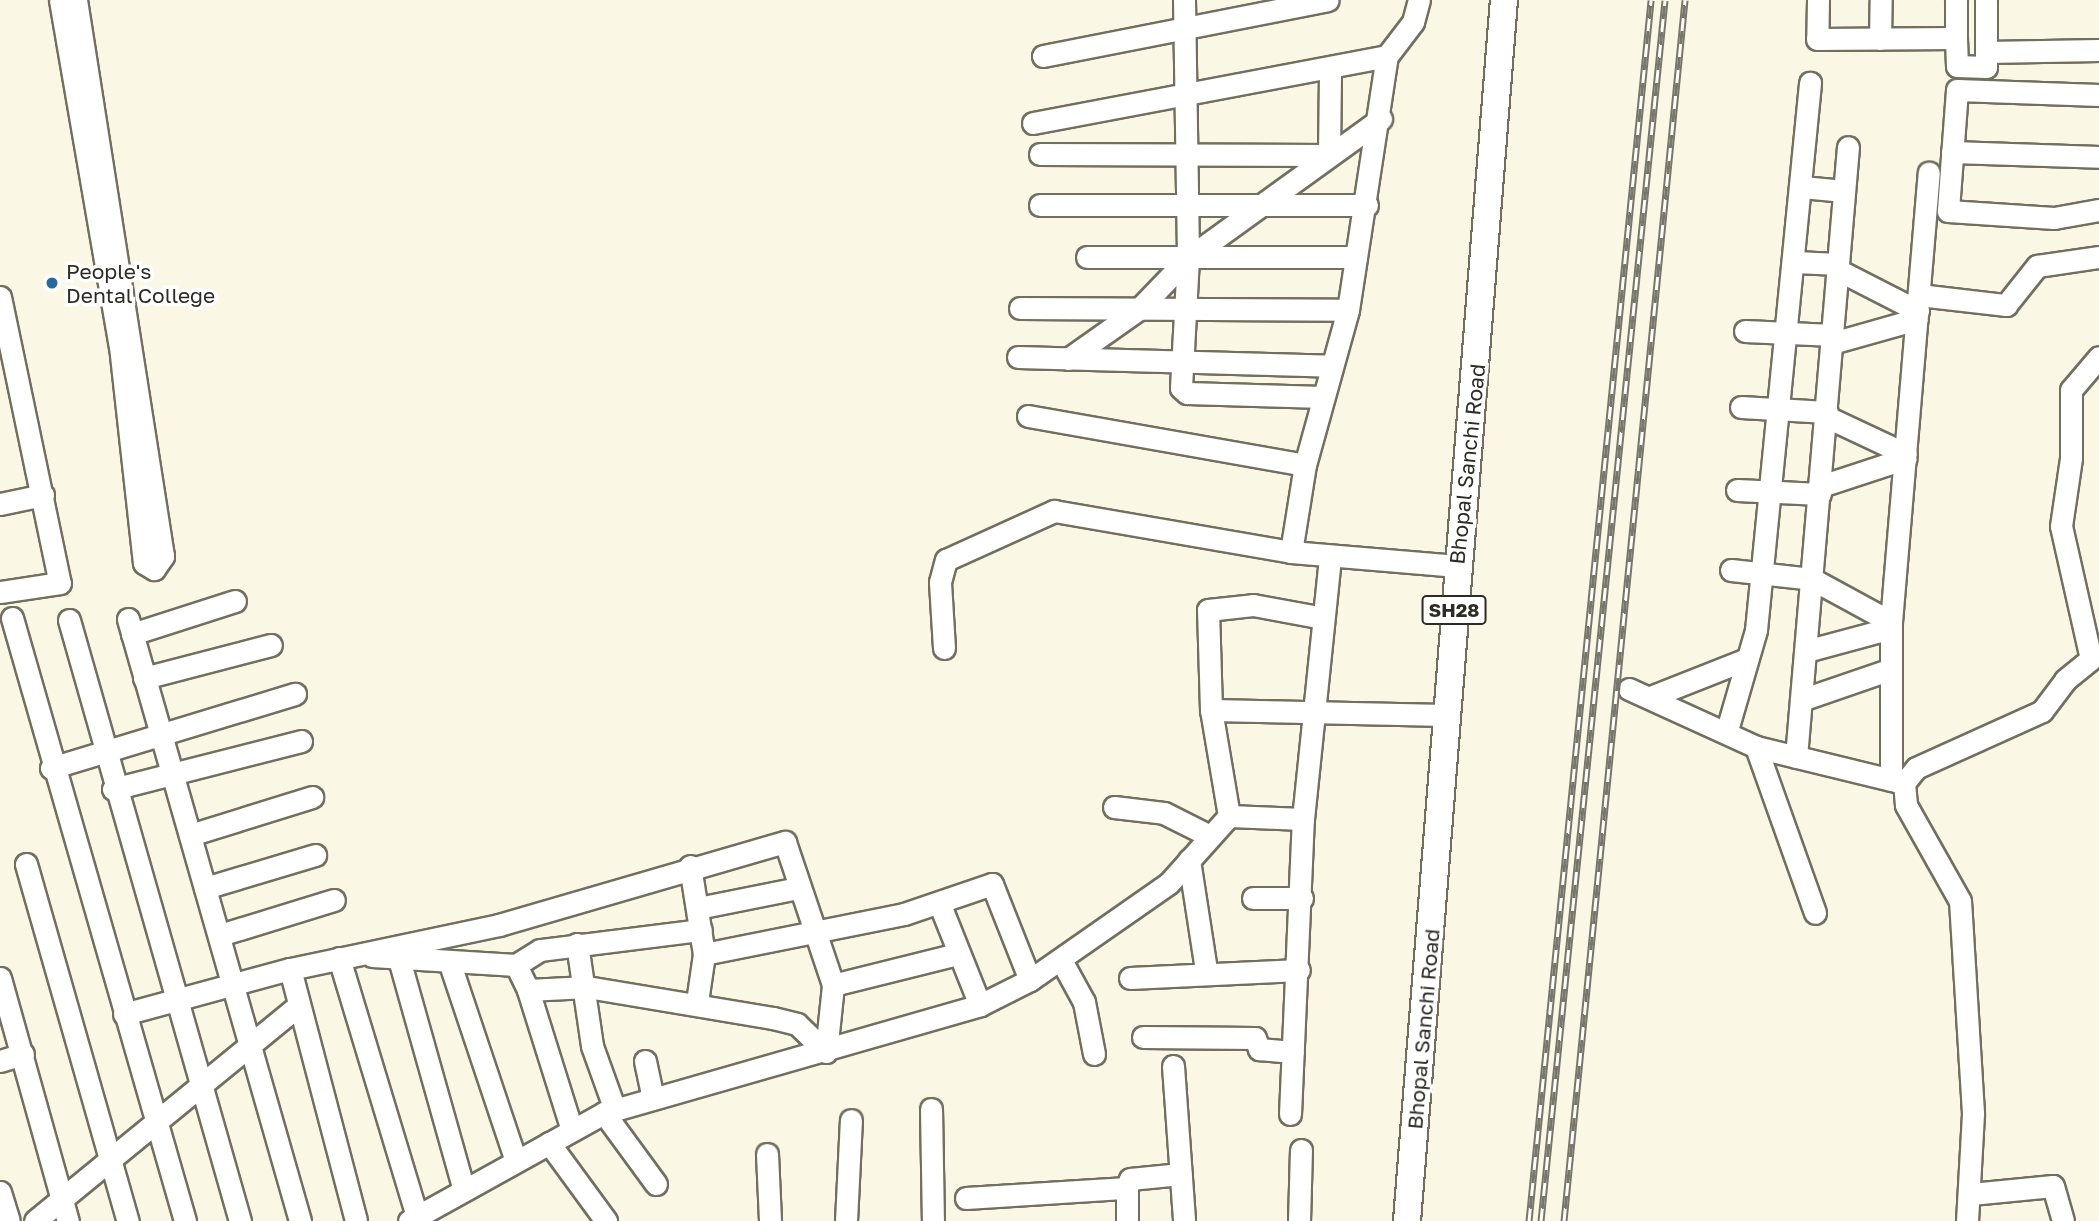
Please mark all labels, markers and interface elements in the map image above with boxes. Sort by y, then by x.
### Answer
place label: People's Dental College [66,258,215,308]
marker: People's Dental College [44,275,60,291]
street label: Bhopal Sanchi Road [1444,363,1490,565]
road number: SH28 [1421,594,1487,625]
street label: Bhopal Sanchi Road [1402,928,1444,1130]

